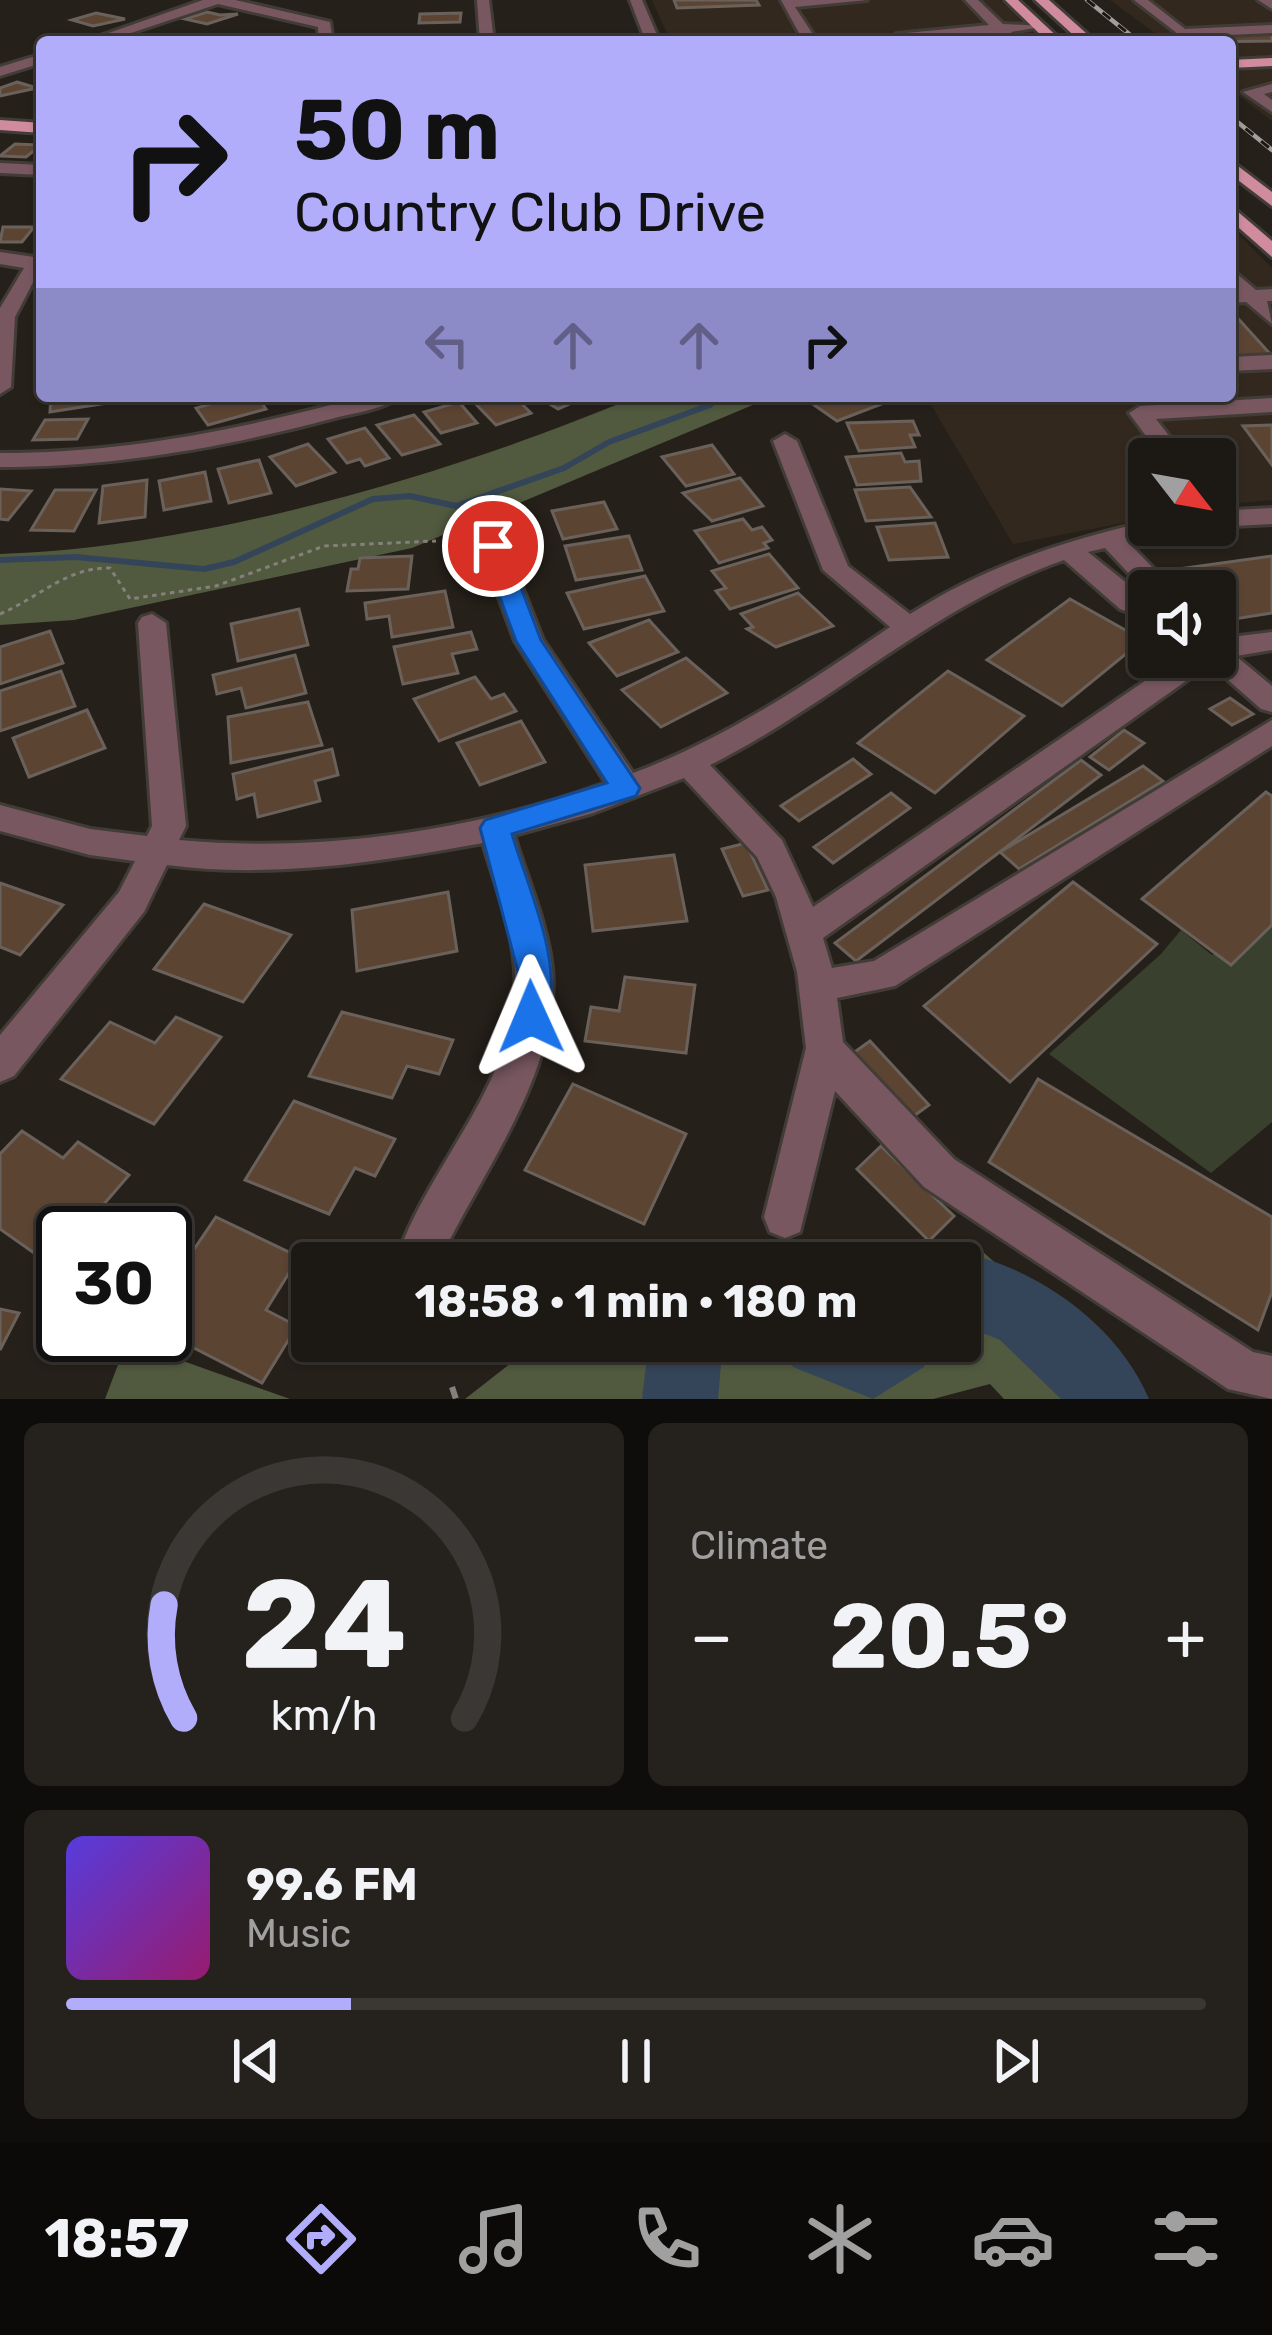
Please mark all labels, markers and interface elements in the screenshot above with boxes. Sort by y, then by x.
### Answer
text: 50 m [294,80,500,180]
icon: right [96,84,252,240]
text: Country Club Drive [294,181,766,245]
icon: left [414,312,480,378]
icon: ahead [540,312,606,378]
icon: ahead [666,312,732,378]
icon: right [792,312,858,378]
north arrow [1128,438,1236,546]
map controls [1128,438,1236,678]
pin [442,495,544,597]
icon: arrive [460,513,526,579]
button: sound [1128,570,1236,678]
position arrow [468,954,594,1080]
speed limit sign: 30 [36,1206,192,1362]
text: 18:58 · 1 min · 180 m [415,1275,857,1328]
text: Climate [690,1523,828,1569]
text: 24 [241,1550,407,1698]
text: 20.5° [829,1583,1069,1690]
text: − [690,1597,733,1676]
text: + [1165,1597,1206,1676]
text: km/h [270,1689,378,1740]
text: 99.6 FM [246,1858,418,1911]
text: Music [246,1911,351,1957]
icon: previous [223,2028,289,2094]
icon: pause [603,2028,669,2094]
icon: next [983,2028,1049,2094]
icon: directions [279,2197,363,2281]
icon: music [452,2197,536,2281]
icon: phone [625,2197,709,2281]
icon: climate [798,2197,882,2281]
icon: car [971,2197,1055,2281]
icon: filters [1144,2197,1228,2281]
text: 18:57 [45,2207,190,2271]

